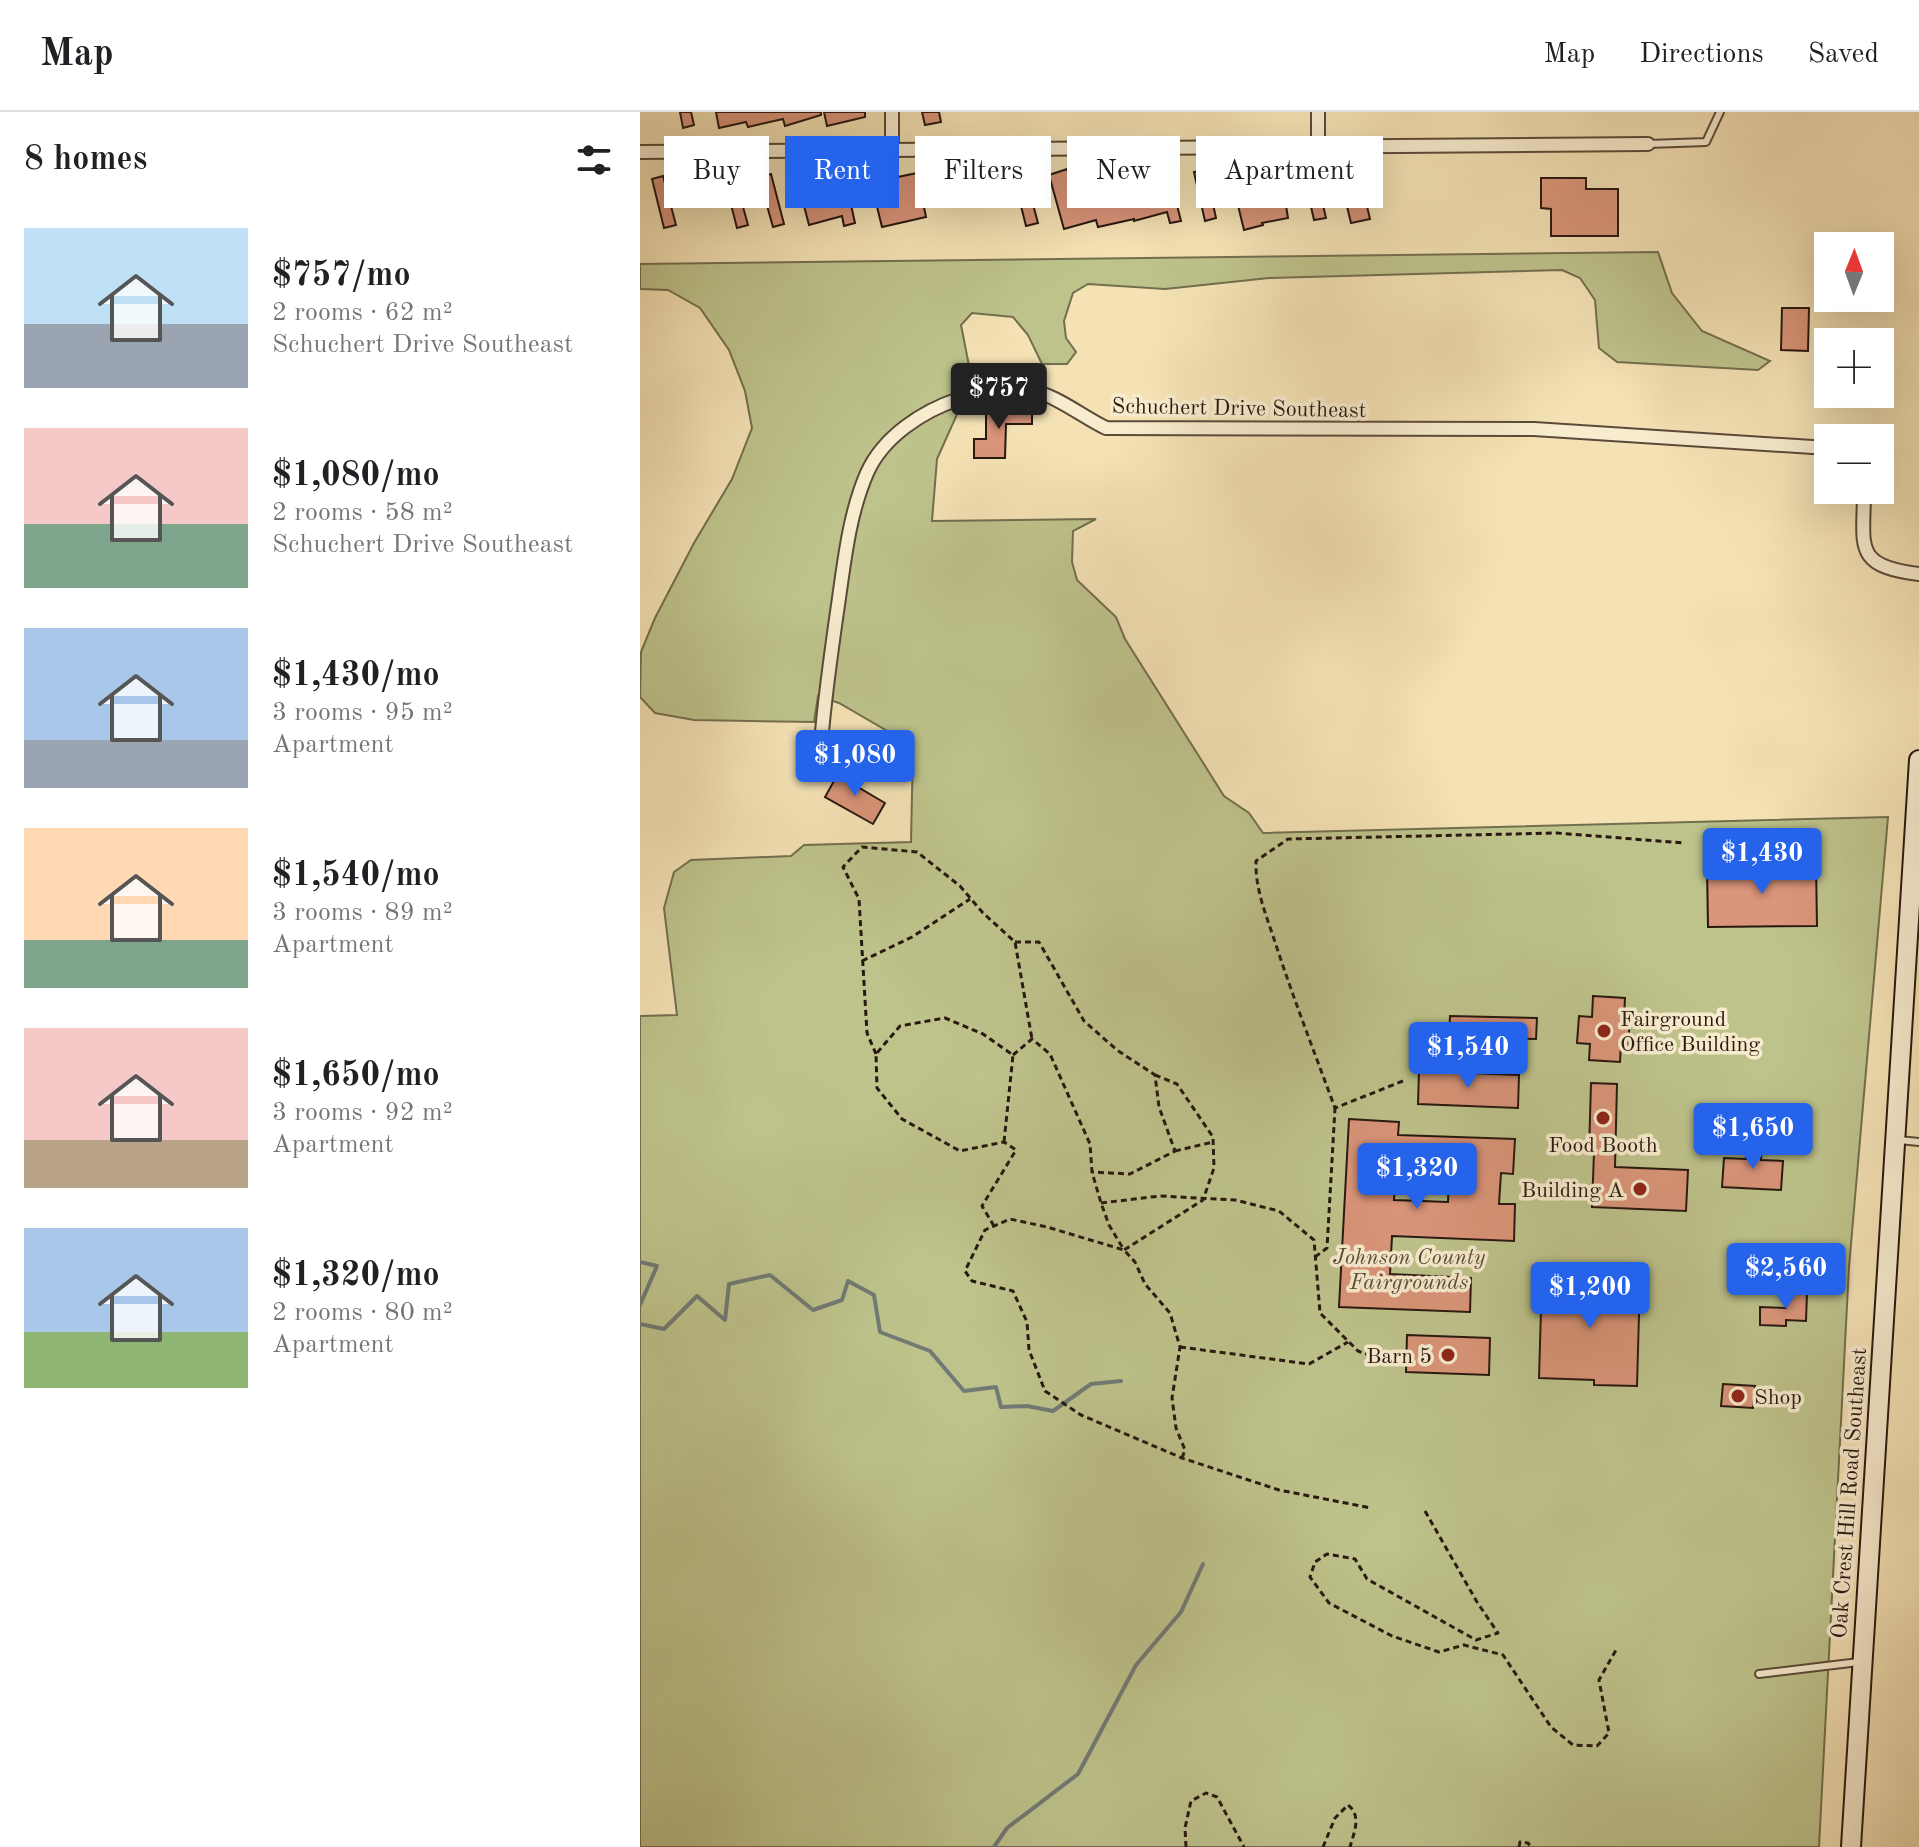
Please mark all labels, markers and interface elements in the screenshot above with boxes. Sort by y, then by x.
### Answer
text: Map [40,36,114,74]
text: Map [1543,41,1595,69]
text: Directions [1639,41,1764,69]
text: Saved [1808,41,1879,69]
chip: Buy [664,136,769,208]
chip: Rent [785,136,899,208]
chip: Filters [915,136,1051,208]
chip: New [1067,136,1180,208]
chip: Apartment [1196,136,1383,208]
icon: filters [572,138,616,182]
text: 8 homes [24,143,147,177]
north arrow [1814,232,1894,312]
map controls [1814,232,1894,504]
text: $757/mo [272,259,411,293]
icon: home [88,260,184,356]
text: 2 rooms · 62 m² [272,300,453,326]
button: + [1814,328,1894,408]
text: Schuchert Drive Southeast [272,332,573,358]
pin: $757 [952,363,1046,431]
text: $757 [969,376,1029,402]
street label: Schuchert Drive Southeast [1111,396,1366,422]
button: − [1814,424,1894,504]
text: $1,080/mo [272,459,440,493]
icon: home [88,460,184,556]
text: 2 rooms · 58 m² [272,500,453,526]
text: Schuchert Drive Southeast [272,532,573,558]
text: $1,430/mo [272,659,440,693]
icon: home [88,660,184,756]
text: 3 rooms · 95 m² [272,700,453,726]
pin: $1,080 [790,730,920,798]
text: Apartment [272,732,394,758]
text: $1,080 [814,743,896,769]
pin: $1,430 [1697,828,1827,896]
text: $1,430 [1721,841,1803,867]
text: $1,540/mo [272,859,440,893]
icon: home [88,860,184,956]
text: 3 rooms · 89 m² [272,900,453,926]
text: Apartment [272,932,394,958]
place label: Fairground Office Building [1620,1009,1760,1056]
pin: $1,540 [1403,1022,1533,1090]
marker: Fairground Office Building [1595,1022,1613,1040]
text: $1,540 [1427,1035,1509,1061]
text: $1,650/mo [272,1059,440,1093]
icon: home [88,1060,184,1156]
text: 3 rooms · 92 m² [272,1100,453,1126]
pin: $1,650 [1688,1103,1818,1171]
marker: Food Booth [1594,1109,1612,1127]
text: $1,650 [1712,1116,1794,1142]
text: Apartment [272,1132,394,1158]
place label: Food Booth [1548,1135,1658,1157]
pin: $1,320 [1352,1143,1482,1211]
text: $1,320 [1376,1156,1458,1182]
place label: Building A [1521,1180,1624,1202]
marker: Building A [1631,1180,1649,1198]
pin: $2,560 [1721,1243,1851,1311]
park label: Johnson County Fairgrounds [1333,1247,1486,1294]
text: $2,560 [1745,1256,1827,1282]
text: $1,320/mo [272,1259,440,1293]
icon: home [88,1260,184,1356]
pin: $1,200 [1525,1262,1655,1330]
text: $1,200 [1549,1275,1631,1301]
text: 2 rooms · 80 m² [272,1300,453,1326]
text: Apartment [272,1332,394,1358]
place label: Barn 5 [1366,1346,1432,1368]
marker: Barn 5 [1439,1346,1457,1364]
street label: Oak Crest Hill Road Southeast [1829,1347,1871,1639]
marker: Shop [1729,1387,1747,1405]
place label: Shop [1754,1387,1802,1409]

